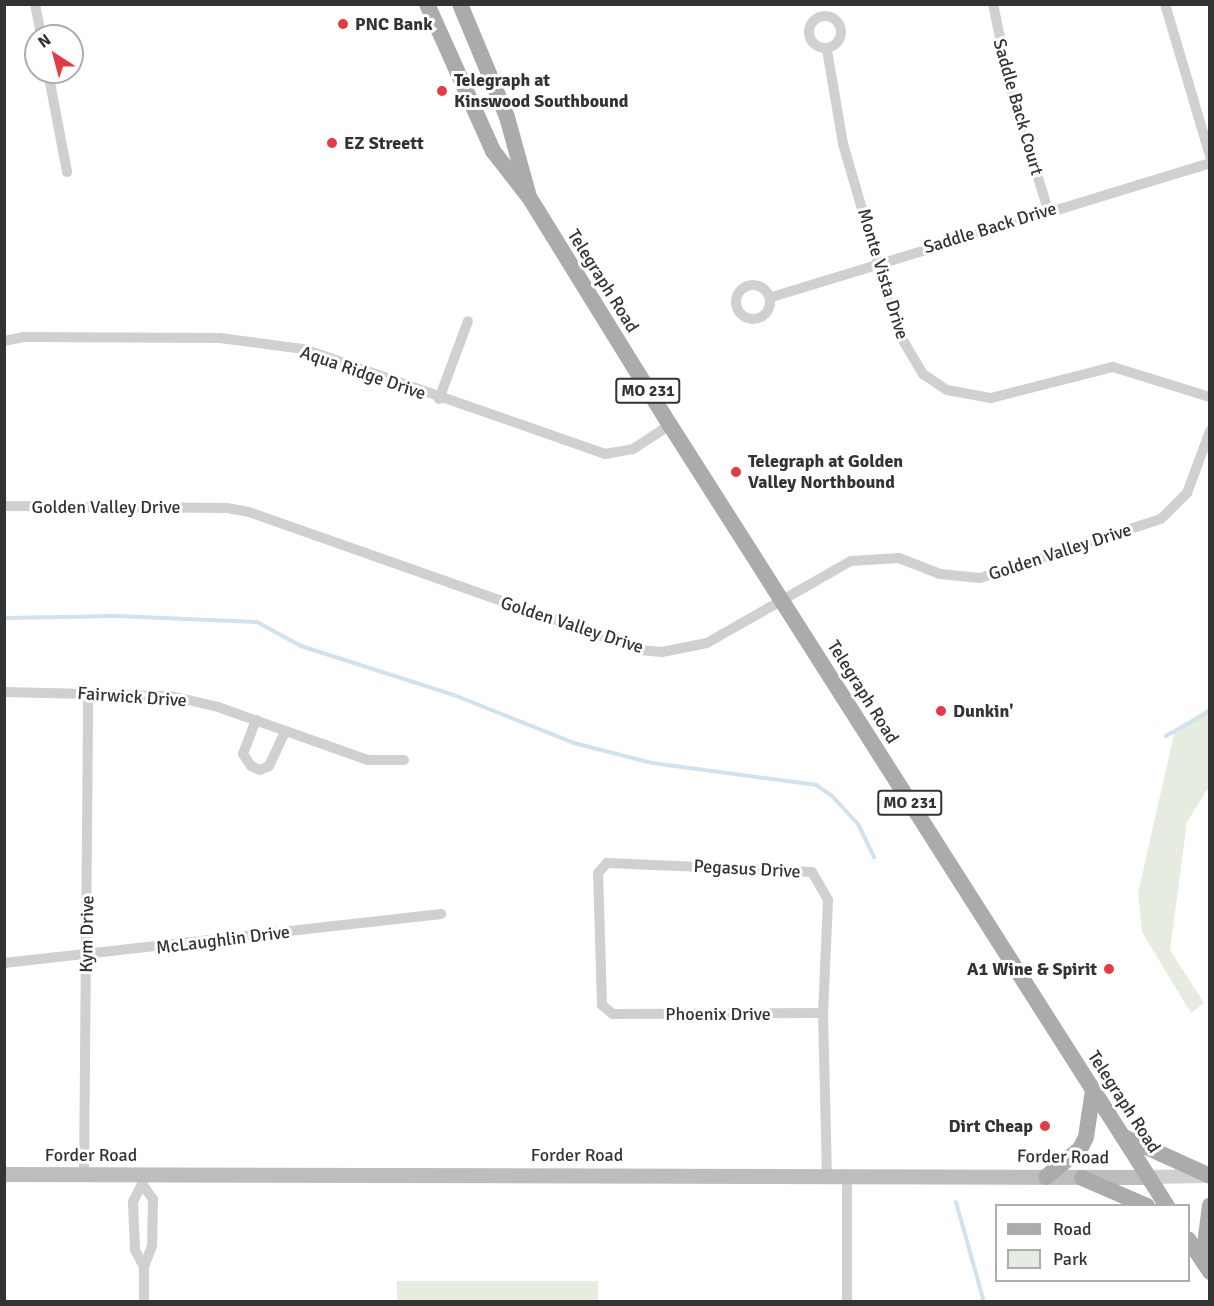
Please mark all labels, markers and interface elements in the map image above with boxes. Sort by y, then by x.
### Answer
place label: PNC Bank [355,13,433,35]
marker: PNC Bank [336,17,350,31]
north arrow [24,24,84,84]
text: N [34,30,55,52]
street label: Saddle Back Court [988,36,1048,178]
place label: Telegraph at Kinswood Southbound [454,70,629,112]
marker: Telegraph at Kinswood Southbound [435,84,449,98]
place label: EZ Streett [344,132,424,154]
marker: EZ Streett [325,136,339,150]
street label: Saddle Back Drive [921,198,1059,258]
street label: Monte Vista Drive [853,206,913,342]
street label: Telegraph Road [563,225,643,337]
street label: Aqua Ridge Drive [297,341,429,405]
road number: MO 231 [615,378,681,404]
place label: Telegraph at Golden Valley Northbound [748,451,903,494]
marker: Telegraph at Golden Valley Northbound [729,465,743,479]
street label: Golden Valley Drive [32,496,180,518]
street label: Golden Valley Drive [986,519,1134,585]
street label: Golden Valley Drive [498,592,646,658]
street label: Telegraph Road [823,636,903,748]
street label: Fairwick Drive [77,682,187,712]
place label: Dunkin' [953,700,1013,722]
marker: Dunkin' [934,704,948,718]
road number: MO 231 [877,790,943,816]
street label: Pegasus Drive [693,855,801,883]
street label: Kym Drive [76,895,98,973]
street label: McLaughlin Drive [155,921,291,959]
place label: A1 Wine & Spirit [967,958,1097,980]
marker: A1 Wine & Spirit [1102,962,1116,976]
street label: Phoenix Drive [665,1003,771,1025]
street label: Telegraph Road [1083,1047,1165,1157]
place label: Dirt Cheap [949,1115,1033,1137]
marker: Dirt Cheap [1038,1119,1052,1133]
street label: Forder Road [45,1144,137,1166]
street label: Forder Road [531,1144,623,1166]
street label: Forder Road [1017,1145,1109,1169]
legend [995,1204,1190,1282]
text: Road [1053,1218,1092,1240]
text: Park [1053,1248,1088,1270]

